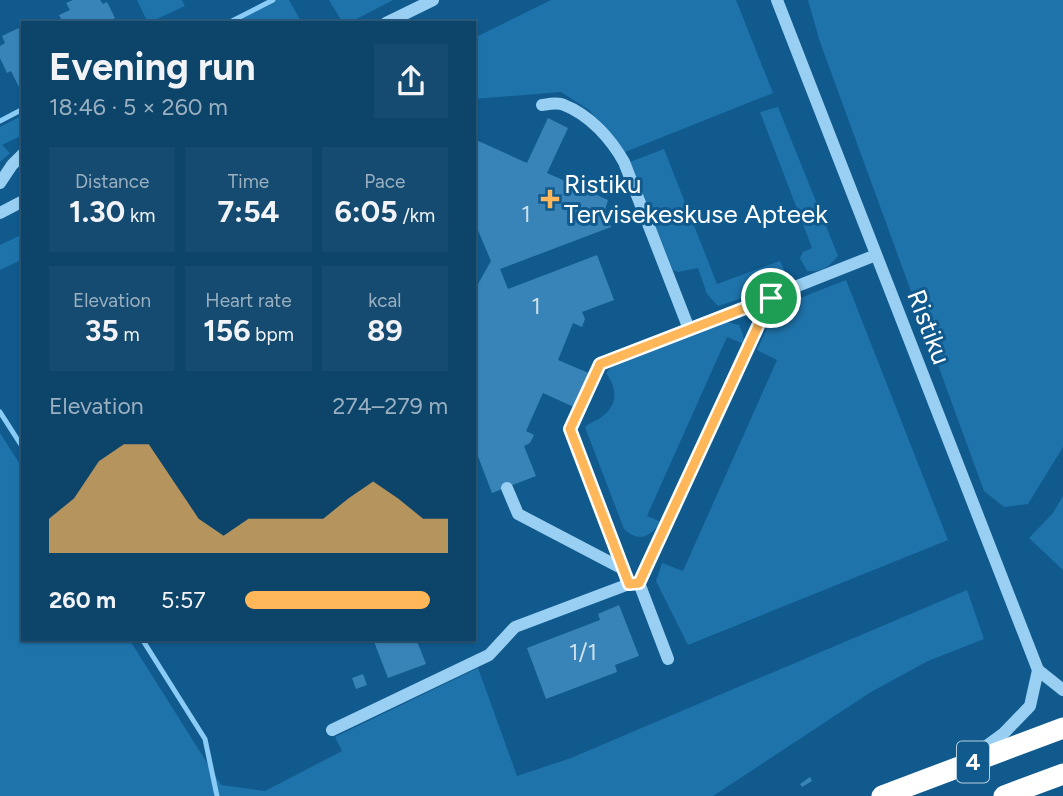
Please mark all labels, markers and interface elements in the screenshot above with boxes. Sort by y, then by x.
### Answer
text: Evening run [49,44,256,90]
button: share [374,44,448,118]
text: 18:46 · 5 × 260 m [49,93,228,121]
place label: Ristiku Tervisekeskuse Apteek [564,168,828,230]
text: Distance [75,170,149,193]
text: Time [228,170,269,193]
text: Pace [364,170,405,193]
marker: Ristiku Tervisekeskuse Apteek [542,191,558,207]
text: 1.30 [69,193,125,230]
text: 7:54 [217,193,280,230]
text: 6:05 [334,193,398,230]
house number: 1 [521,200,531,228]
text: km [125,204,155,227]
text: /km [398,204,435,227]
pin [741,268,801,328]
icon: arrive [752,279,790,317]
street label: Ristiku [900,285,958,369]
text: Elevation [73,289,151,312]
text: Heart rate [205,289,292,312]
text: kcal [368,289,401,312]
house number: 1 [531,292,541,320]
text: 35 [85,312,119,349]
text: 156 [203,312,251,349]
text: 89 [367,312,403,349]
text: m [119,323,140,346]
text: bpm [251,323,294,346]
text: Elevation [49,392,144,420]
text: 274–279 m [332,392,448,420]
text: 260 m [49,586,116,614]
text: 5:57 [161,586,206,614]
house number: 1/1 [569,638,597,666]
road number: 4 [957,742,989,782]

